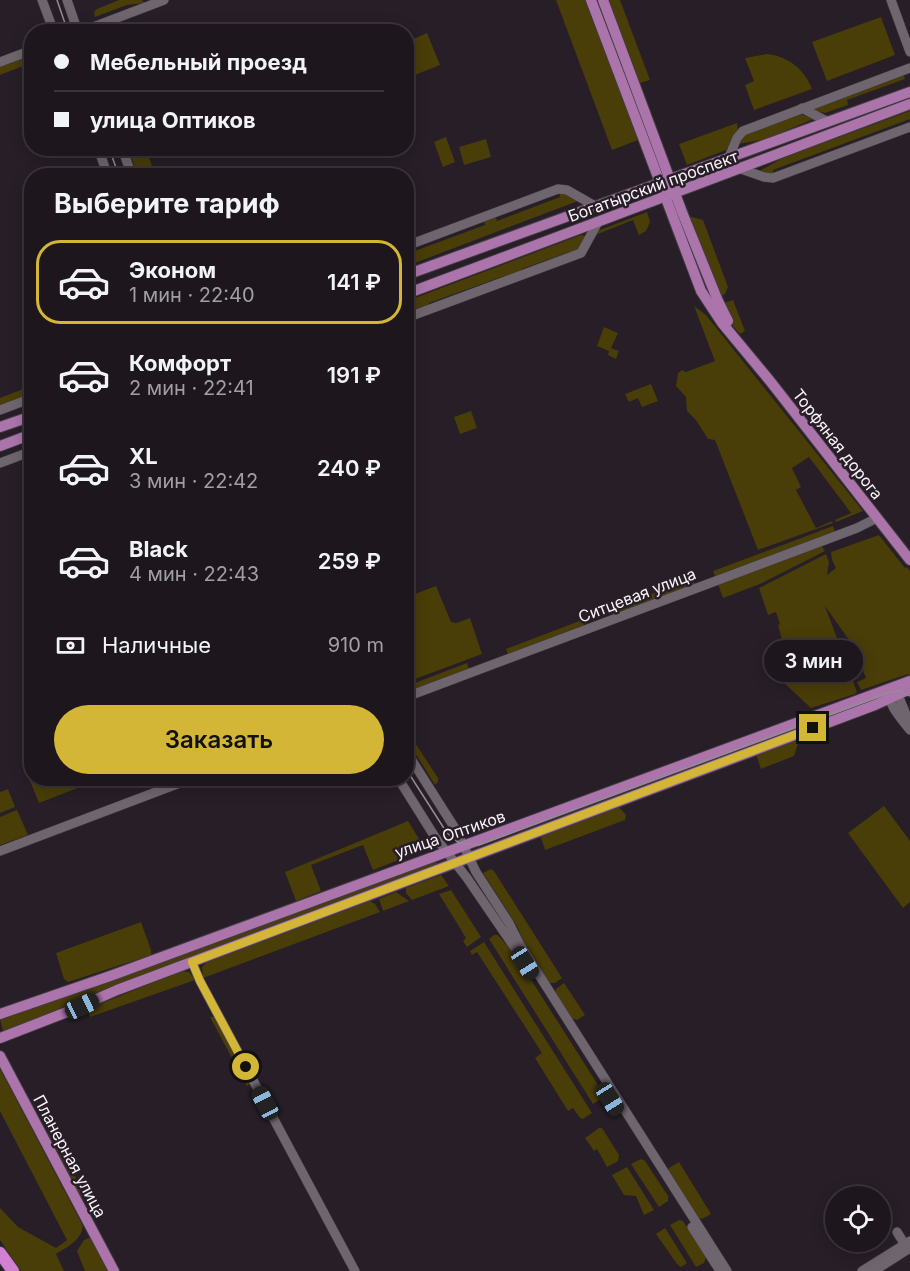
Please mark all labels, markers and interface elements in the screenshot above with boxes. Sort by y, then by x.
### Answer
text: Мебельный проезд [90,49,307,75]
text: улица Оптиков [90,107,256,133]
street label: Богатырский проспект [565,146,741,226]
text: Выберите тариф [54,187,280,220]
icon: car [57,255,111,309]
text: Эконом [129,257,216,283]
text: 141 ₽ [327,269,381,295]
text: 1 мин · 22:40 [129,283,255,307]
icon: car [57,348,111,402]
text: Комфорт [129,350,231,376]
text: 191 ₽ [327,362,381,388]
text: 2 мин · 22:41 [129,376,254,400]
street label: Торфяная дорога [789,385,887,503]
icon: car [57,441,111,495]
text: XL [129,443,158,469]
text: 240 ₽ [317,455,381,481]
text: 3 мин · 22:42 [129,469,258,493]
icon: car [57,534,111,588]
text: Black [129,536,188,562]
text: 259 ₽ [318,548,381,574]
text: 4 мин · 22:43 [129,562,259,586]
street label: Ситцевая улица [575,563,699,627]
icon: cash [54,629,87,662]
text: Наличные [102,632,211,658]
text: 910 m [328,633,384,657]
callout: 3 мин [764,641,862,683]
text: 3 мин [784,649,843,673]
button: Заказать [54,705,384,774]
route end [799,714,826,741]
street label: улица Оптиков [392,806,508,862]
car [508,943,542,983]
car [62,990,102,1022]
route start [232,1053,259,1080]
car [593,1079,627,1119]
car [249,1083,281,1123]
street label: Планерная улица [29,1091,111,1221]
map controls [825,1186,891,1252]
button: locate [825,1186,891,1252]

